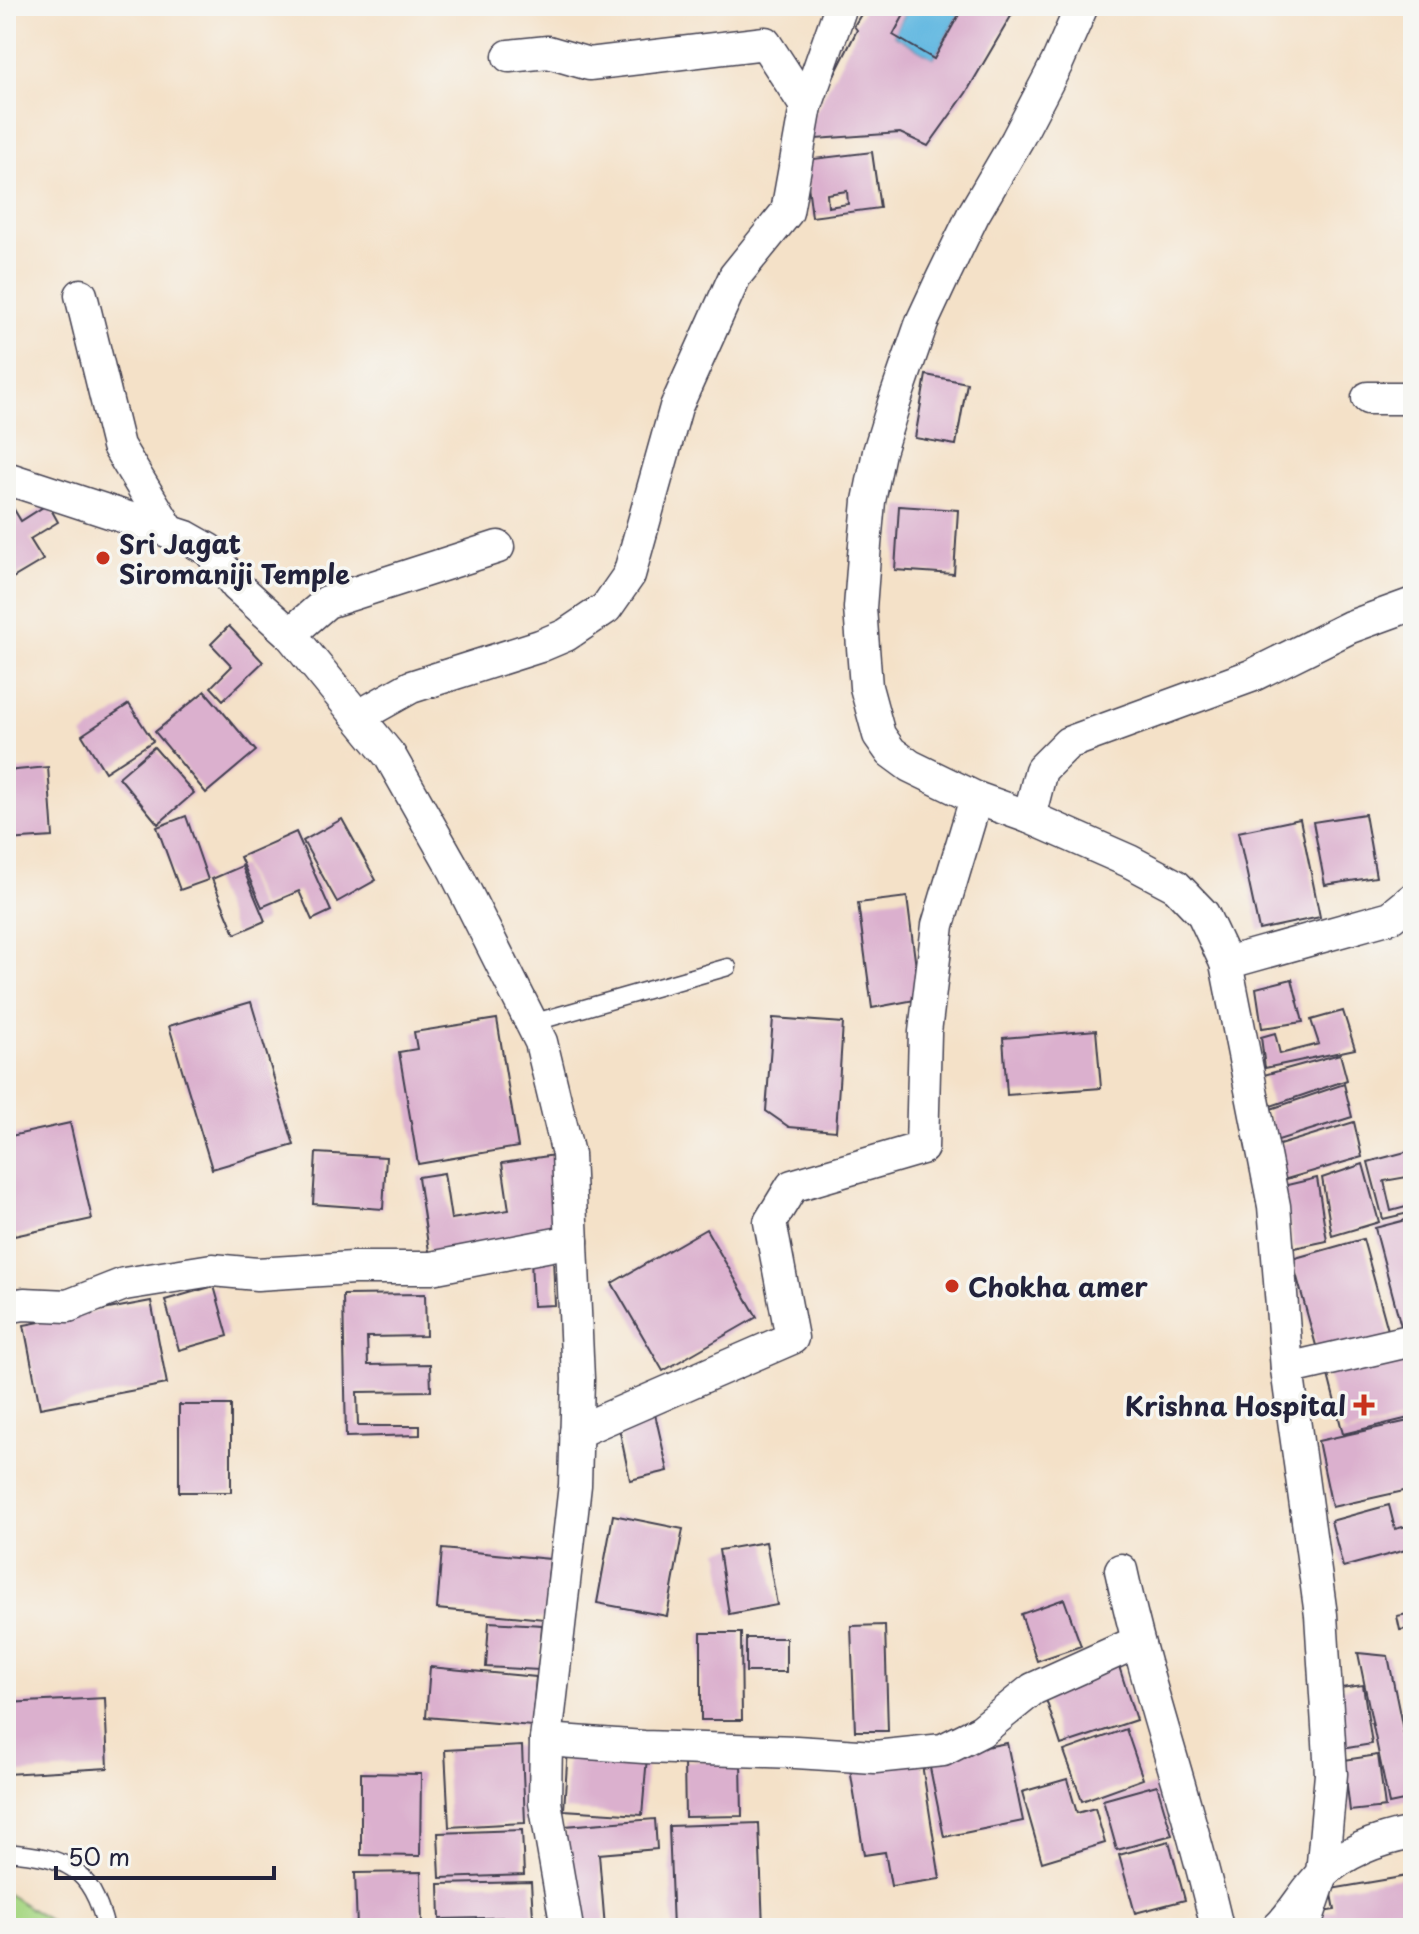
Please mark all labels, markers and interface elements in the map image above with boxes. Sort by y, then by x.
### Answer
place label: Sri Jagat Siromaniji Temple [119,524,350,593]
marker: Sri Jagat Siromaniji Temple [94,549,112,567]
place label: Chokha amer [968,1267,1148,1306]
marker: Chokha amer [943,1277,961,1295]
place label: Krishna Hospital [1125,1386,1346,1425]
marker: Krishna Hospital [1353,1394,1375,1416]
scale bar [56,1830,274,1880]
text: 50 m [68,1838,130,1874]

